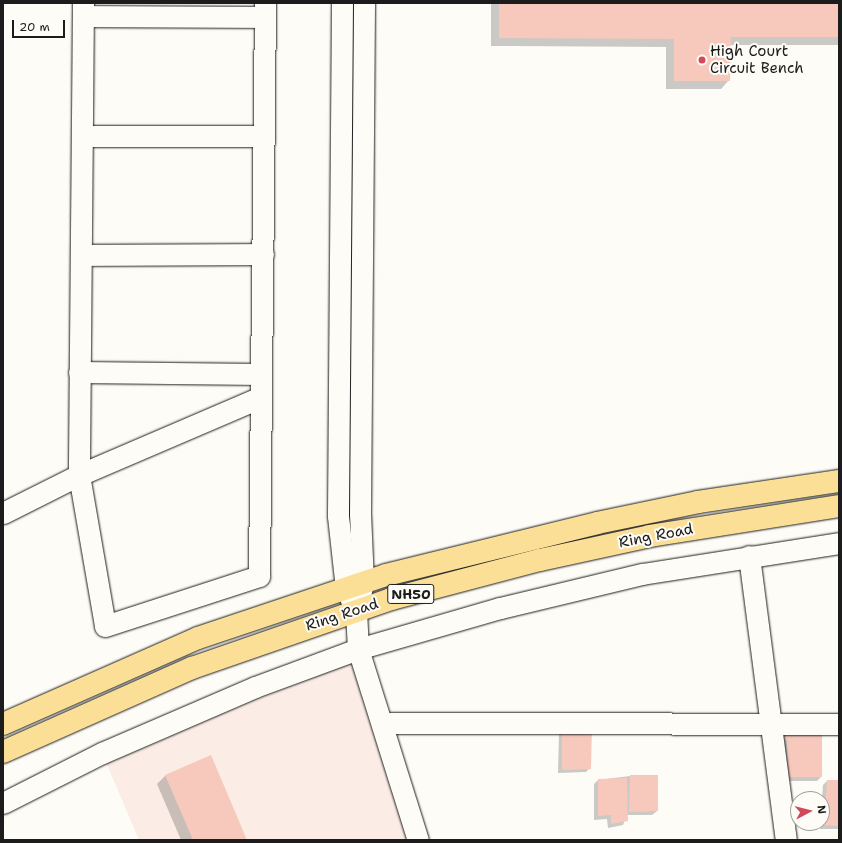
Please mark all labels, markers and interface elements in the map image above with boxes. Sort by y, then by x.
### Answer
scale bar [14,12,67,38]
text: 20 m [19,19,50,35]
place label: High Court Circuit Bench [710,42,804,77]
marker: High Court Circuit Bench [697,55,707,65]
street label: Ring Road [617,520,695,552]
road number: NH50 [387,582,435,606]
street label: Ring Road [303,595,381,635]
north arrow [790,791,830,831]
text: N [813,804,829,815]

